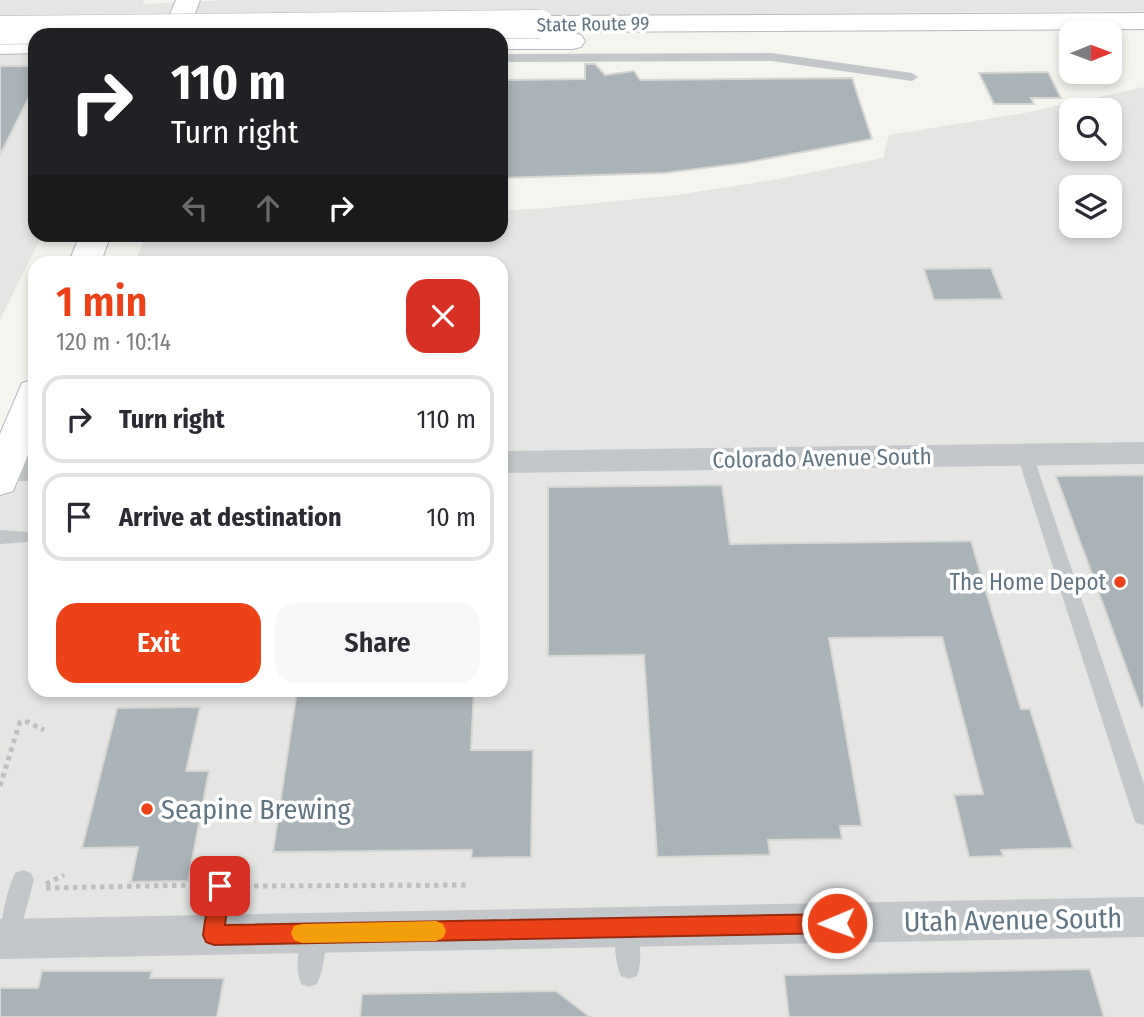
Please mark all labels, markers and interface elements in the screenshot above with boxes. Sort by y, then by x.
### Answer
street label: State Route 99 [536,12,650,36]
north arrow [1059,21,1122,84]
map controls [1059,21,1122,238]
text: 110 m [171,53,286,112]
icon: right [56,56,147,147]
button: search [1059,98,1122,161]
text: Turn right [171,113,298,151]
button: layers [1059,175,1122,238]
icon: left [176,189,214,227]
icon: ahead [249,189,287,227]
icon: right [322,189,360,227]
text: 1 min [56,277,147,327]
button: close [406,279,480,353]
text: 120 m · 10:14 [56,328,171,356]
icon: right [60,400,98,438]
text: Turn right [119,404,225,435]
text: 110 m [416,404,476,435]
street label: Colorado Avenue South [712,442,932,474]
icon: arrive [60,498,98,536]
text: Arrive at destination [119,502,342,533]
text: 10 m [426,502,476,533]
place label: The Home Depot [949,568,1106,596]
marker: The Home Depot [1112,574,1128,590]
button: Exit [56,603,261,683]
button: Share [275,603,480,683]
place label: Seapine Brewing [161,793,352,826]
marker: Seapine Brewing [139,801,155,817]
pin [190,856,250,916]
icon: arrive [201,867,239,905]
position arrow [800,886,874,960]
street label: Utah Avenue South [904,902,1122,938]

